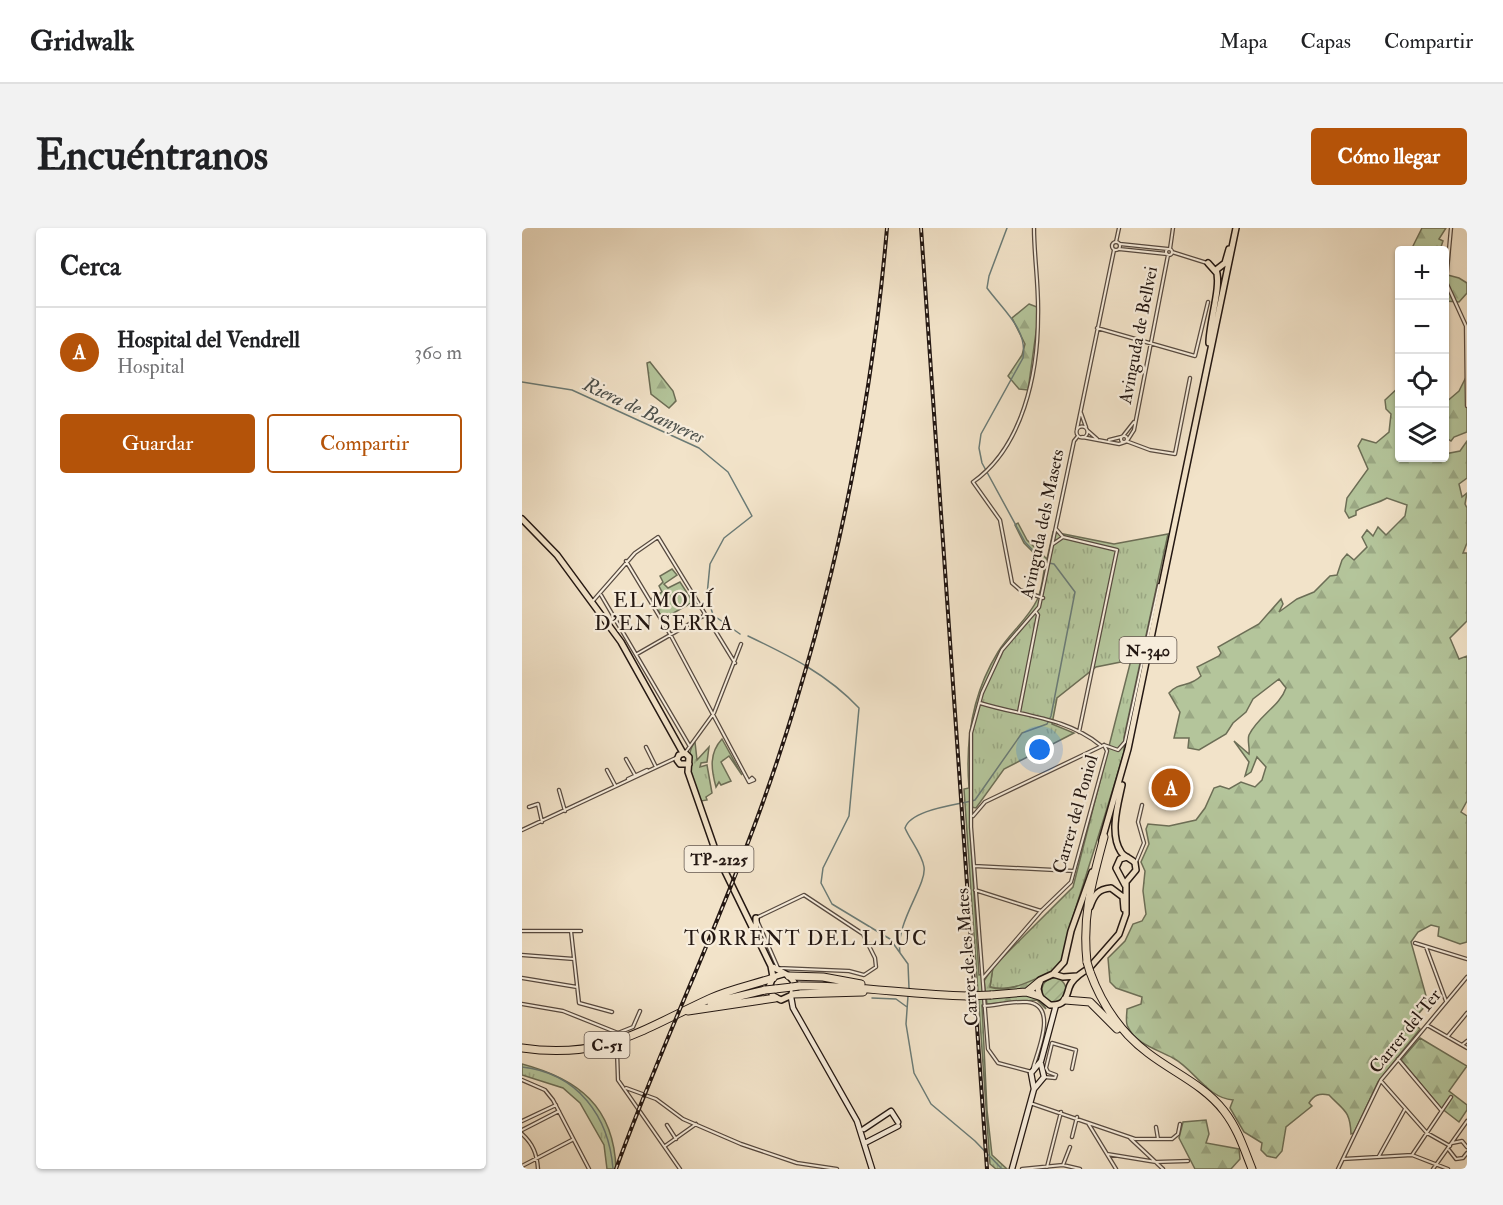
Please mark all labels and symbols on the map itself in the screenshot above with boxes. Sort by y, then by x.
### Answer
street label: Avinguda de Bellvei [1114,264,1163,407]
water label: Riera de Banyeres [578,371,709,450]
street label: Avinguda dels Masets [1015,447,1070,602]
district label: EL MOLÍ D'EN SERRA [594,587,734,636]
road number: N-340 [1120,637,1176,663]
your location [1025,735,1054,764]
street label: Carrer del Poniol [1048,752,1104,876]
pin: A [1152,766,1190,810]
road number: TP-2125 [684,846,754,872]
street label: Carrer de les Mates [951,887,984,1027]
district label: TORRENT DEL LLUC [684,926,928,951]
street label: Carrer del Ter [1364,984,1447,1078]
road number: C-51 [584,1032,629,1058]

